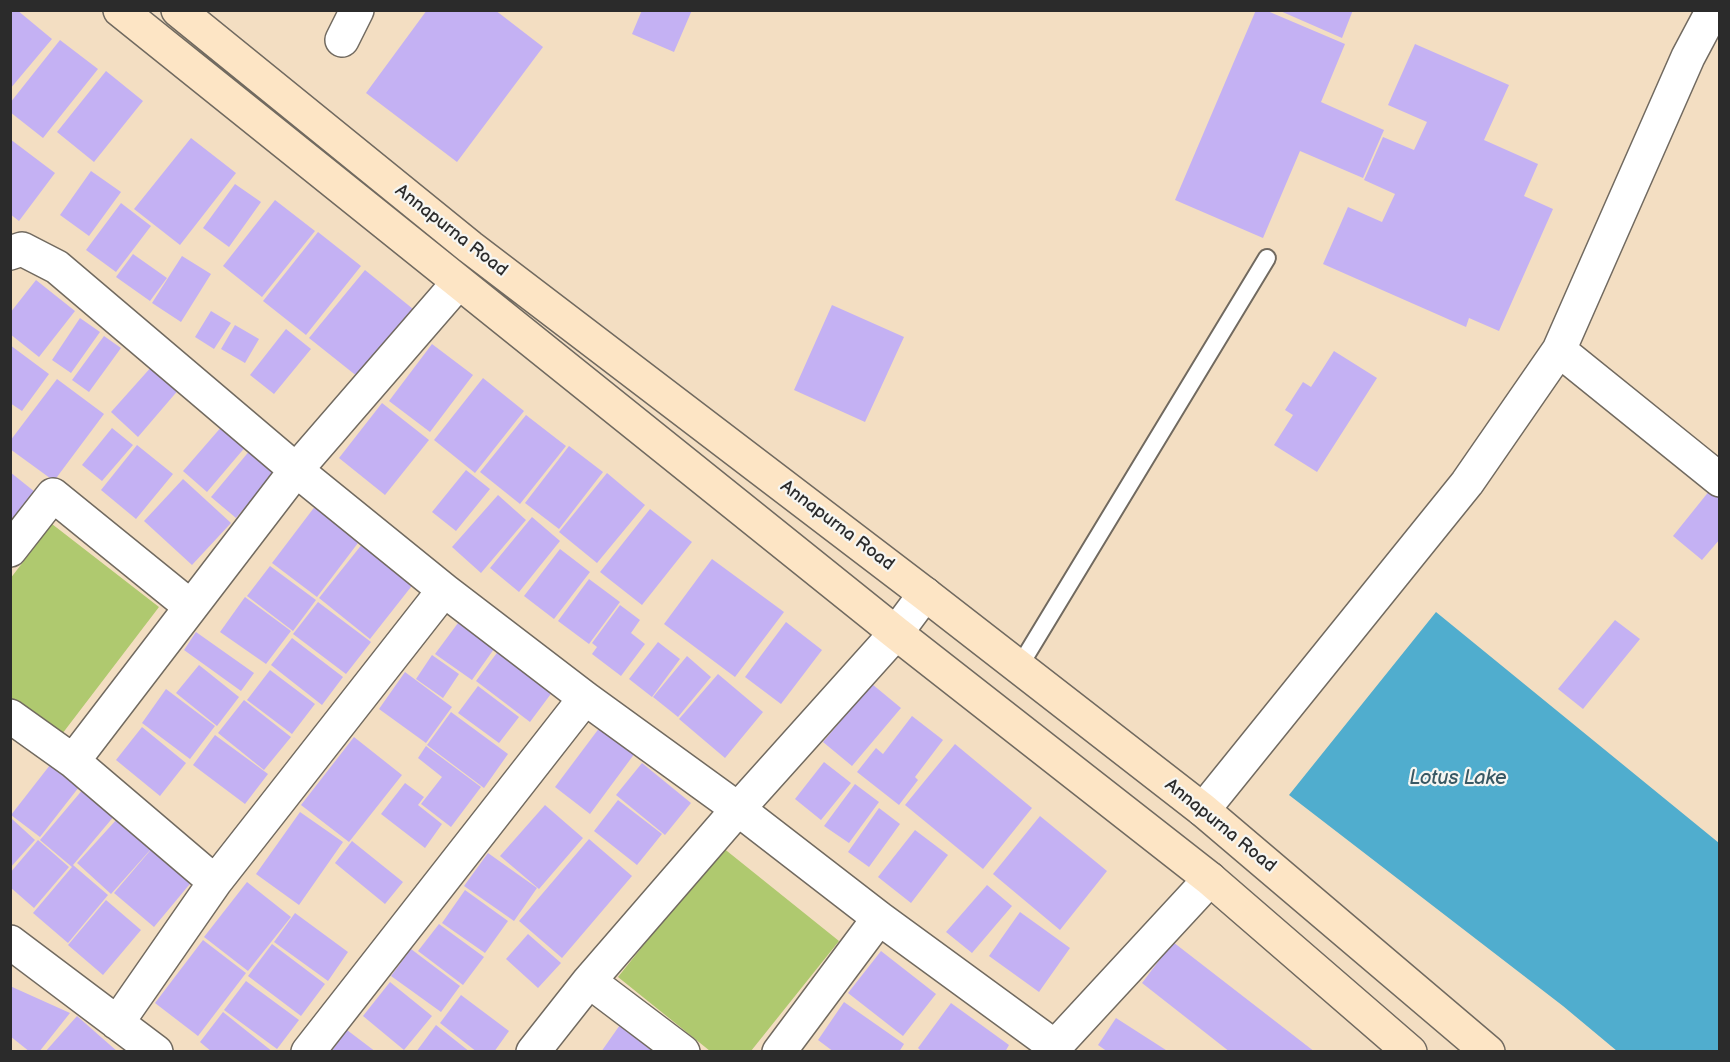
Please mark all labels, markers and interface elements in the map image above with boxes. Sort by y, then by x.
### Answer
street label: Annapurna Road [390,180,512,282]
street label: Annapurna Road [776,476,898,576]
water label: Lotus Lake [1409,767,1507,791]
street label: Annapurna Road [1160,774,1280,878]

